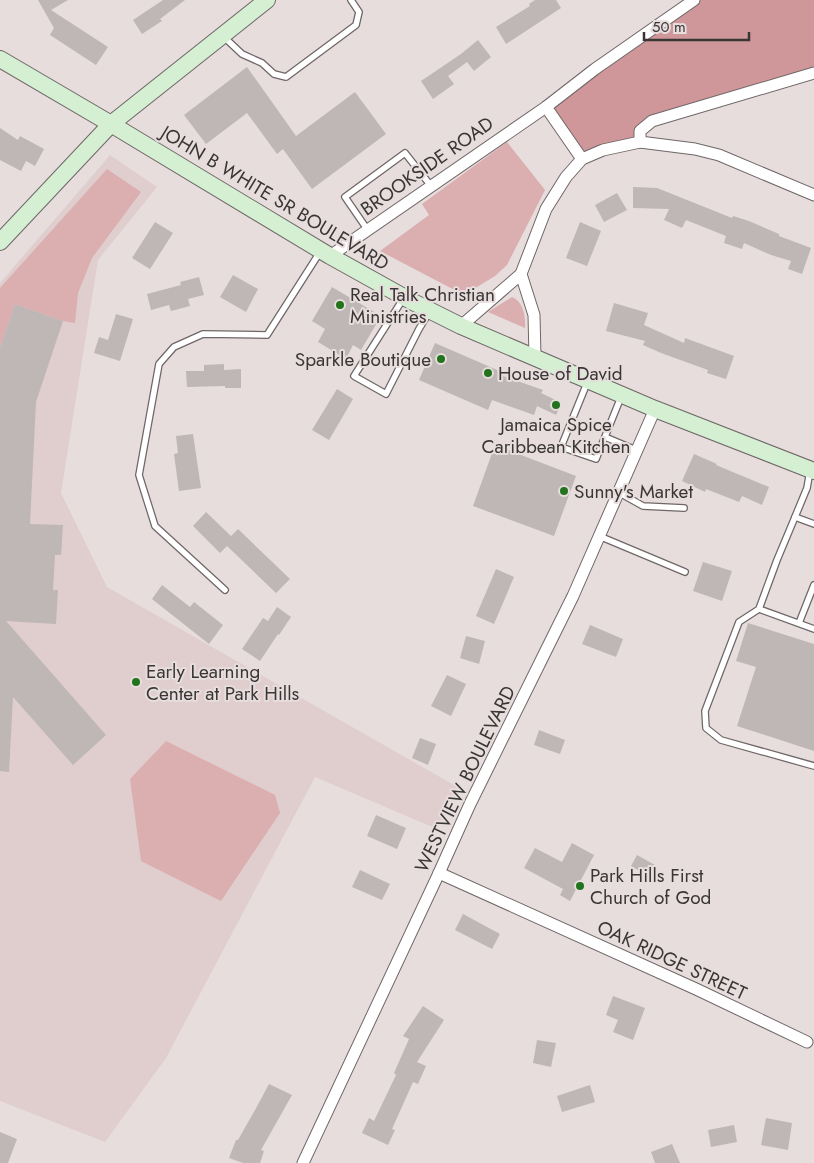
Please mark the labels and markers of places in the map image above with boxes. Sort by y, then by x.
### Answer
place label: Real Talk Christian Ministries [350,281,495,330]
marker: Real Talk Christian Ministries [334,299,346,311]
place label: Sparkle Boutique [295,346,431,373]
marker: Sparkle Boutique [435,353,447,365]
place label: House of David [498,360,623,387]
marker: House of David [482,367,494,379]
marker: Jamaica Spice Caribbean Kitchen [550,399,562,411]
place label: Jamaica Spice Caribbean Kitchen [482,411,630,460]
place label: Sunny's Market [574,478,693,505]
marker: Sunny's Market [558,485,570,497]
place label: Early Learning Center at Park Hills [146,658,300,707]
marker: Early Learning Center at Park Hills [130,676,142,688]
place label: Park Hills First Church of God [590,862,711,911]
marker: Park Hills First Church of God [574,880,586,892]

